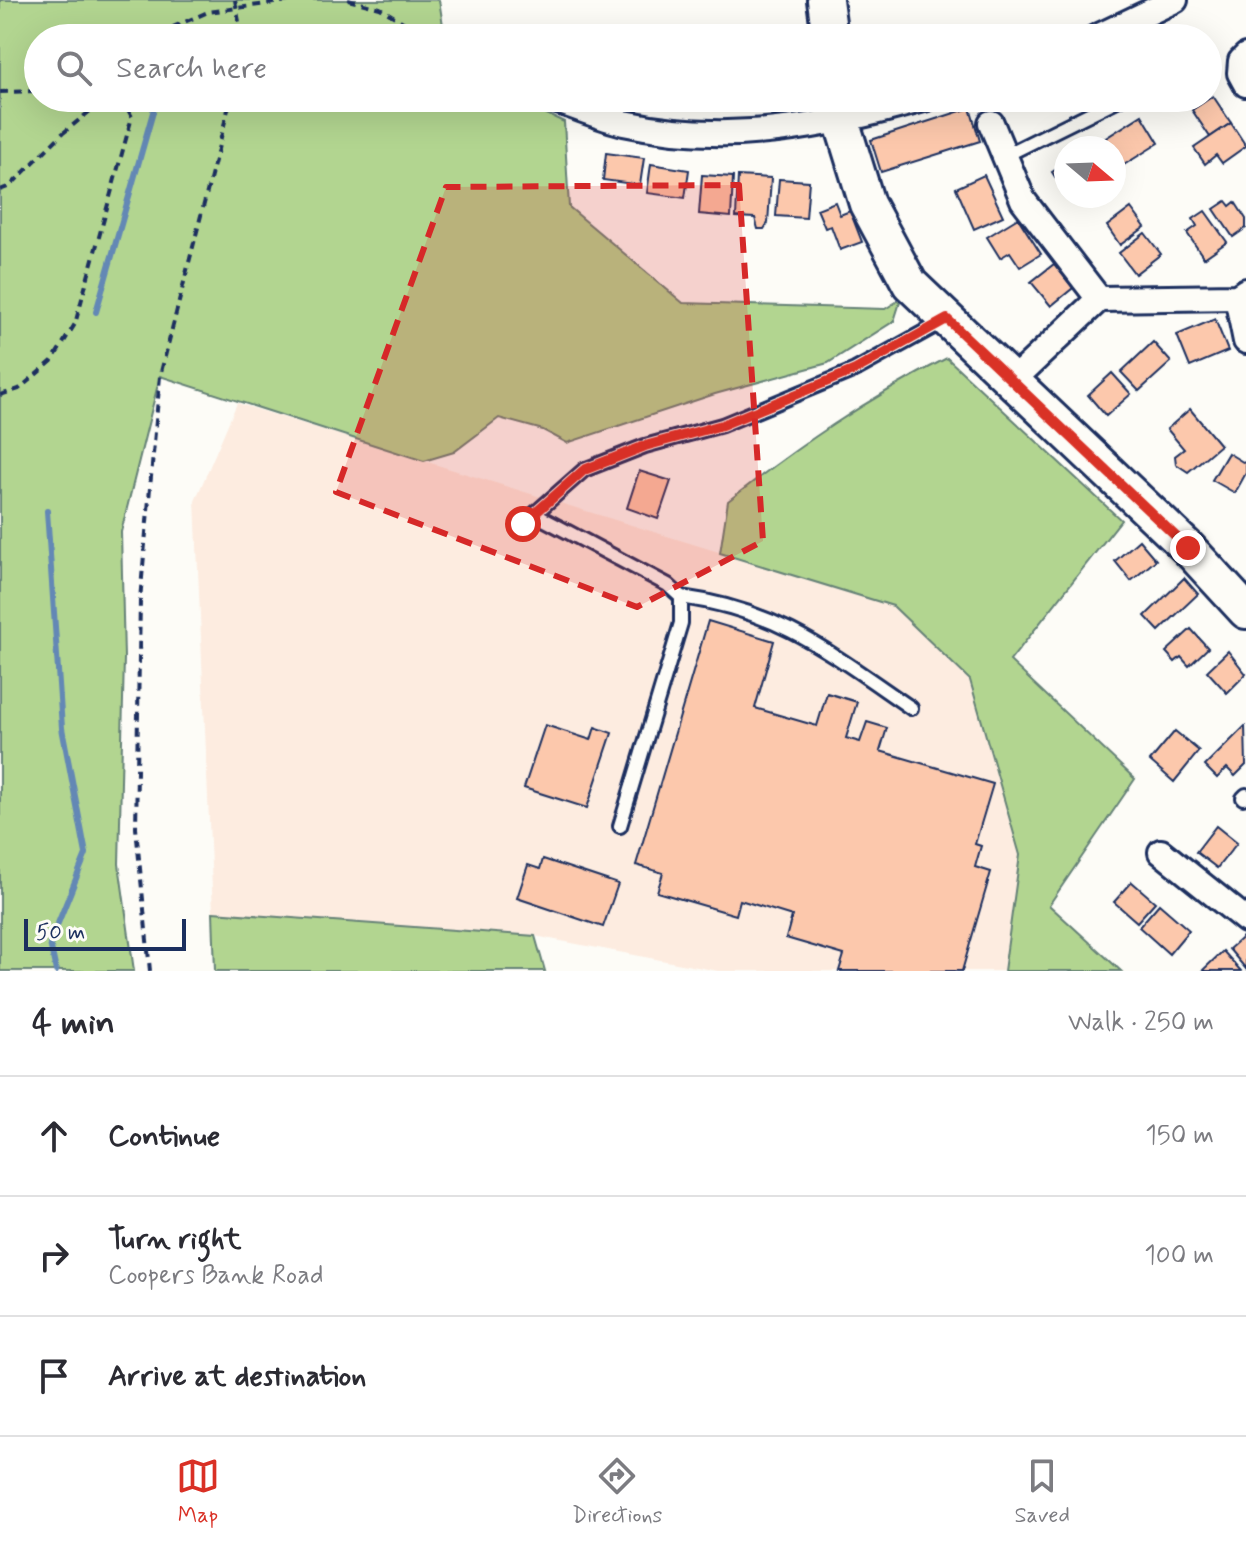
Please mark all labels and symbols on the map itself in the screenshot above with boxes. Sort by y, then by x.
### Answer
north arrow [1054,136,1126,208]
route start [505,506,541,542]
route end [1170,530,1206,566]
scale bar [24,915,186,951]

